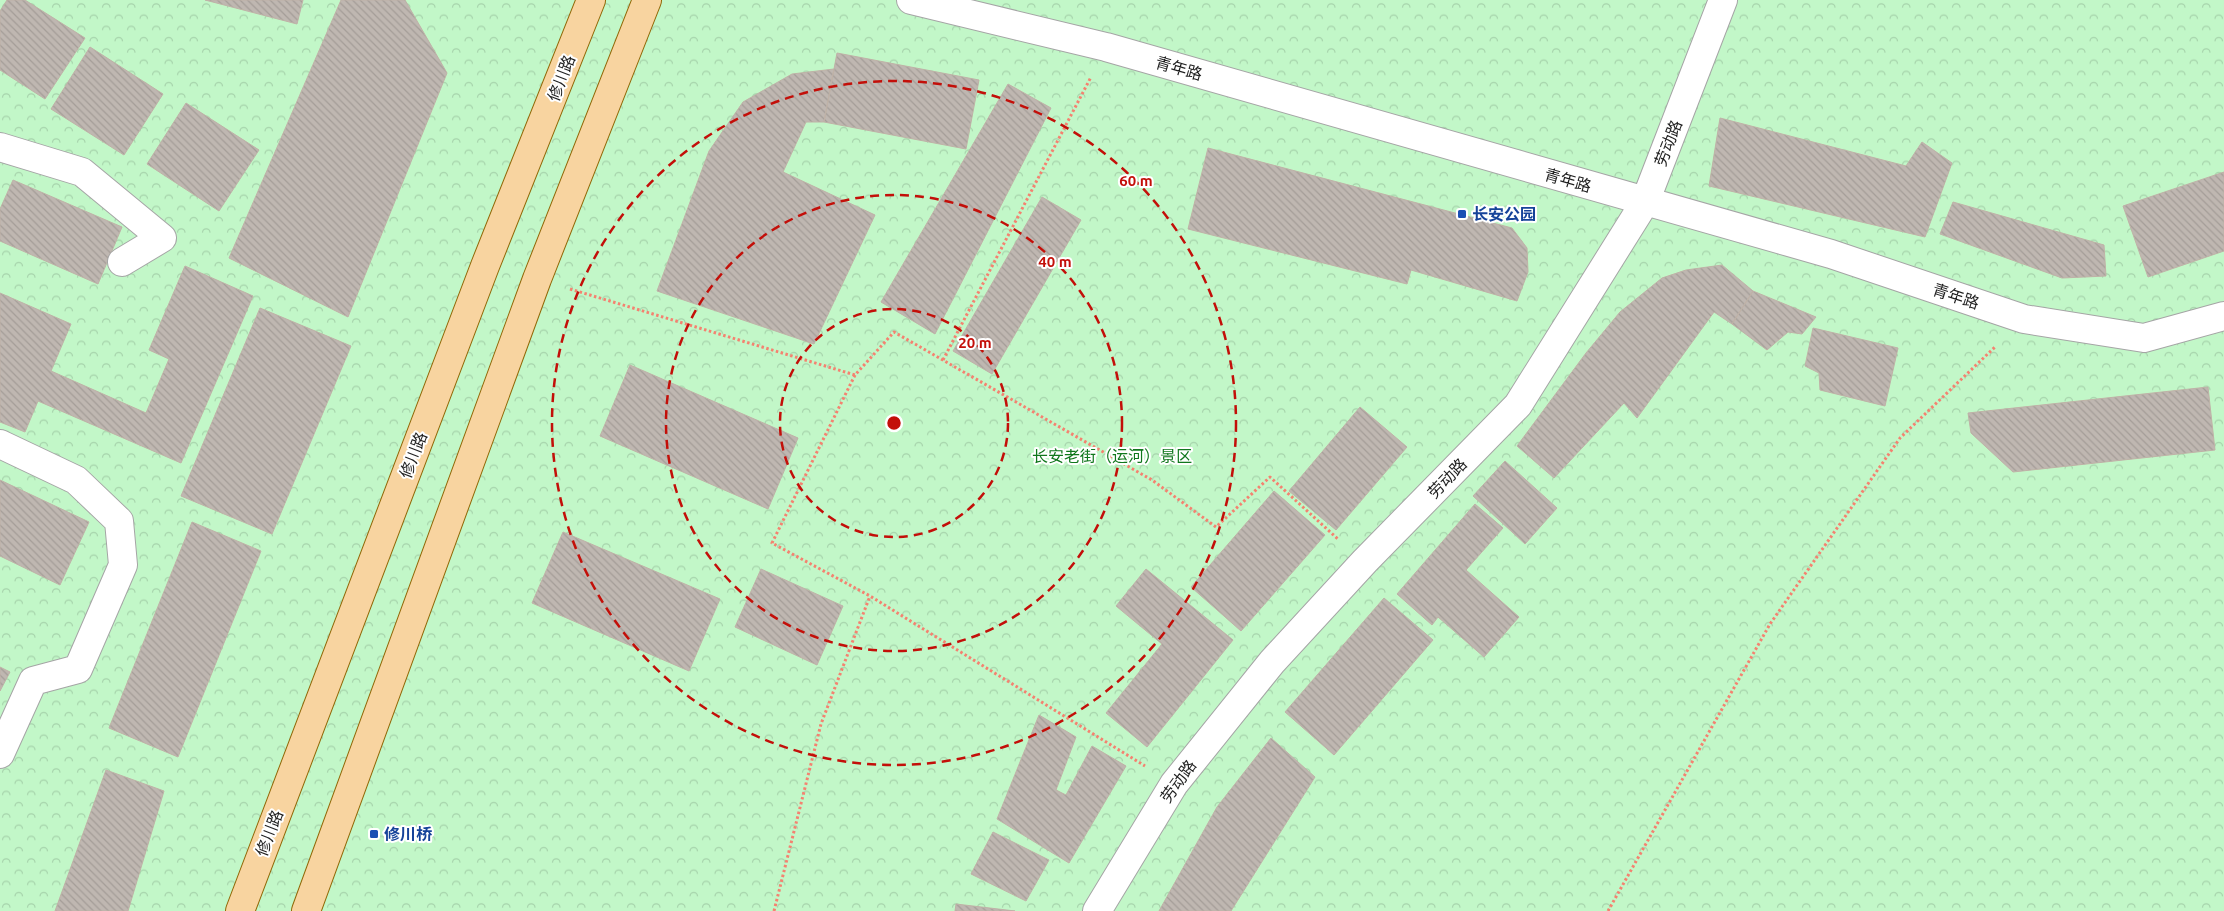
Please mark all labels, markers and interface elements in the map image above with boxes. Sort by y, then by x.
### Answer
street label: 修川路 [544,52,578,104]
street label: 青年路 [1153,53,1205,83]
street label: 劳动路 [1651,117,1685,169]
street label: 青年路 [1542,165,1594,195]
text: 60 m [1119,172,1153,189]
place label: 长安公园 [1472,205,1536,223]
marker: 长安公园 [1456,208,1468,220]
text: 40 m [1038,253,1072,270]
street label: 青年路 [1930,280,1982,312]
text: 20 m [958,334,992,351]
centre of rings [885,414,903,432]
street label: 修川路 [396,429,430,481]
park label: 长安老街（运河）景区 [1032,447,1192,465]
street label: 劳动路 [1424,454,1470,502]
street label: 劳动路 [1157,756,1199,806]
street label: 修川路 [252,807,286,859]
place label: 修川桥 [384,825,433,843]
marker: 修川桥 [368,828,380,840]

